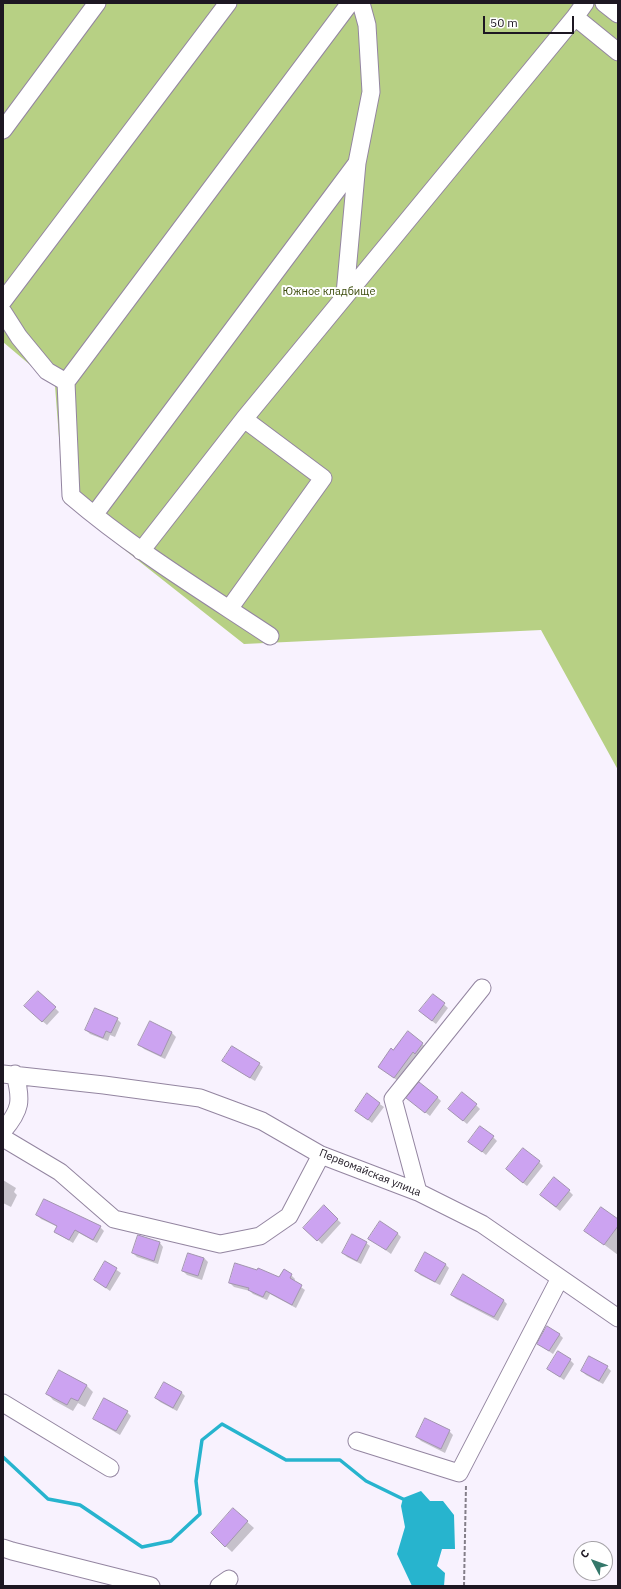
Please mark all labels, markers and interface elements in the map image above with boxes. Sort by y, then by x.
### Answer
scale bar [485,8,576,34]
text: 50 m [490,15,518,30]
park label: Южное кладбище [283,285,375,299]
street label: Первомайская улица [317,1147,423,1199]
north arrow [573,1541,613,1581]
text: С [577,1546,592,1561]

